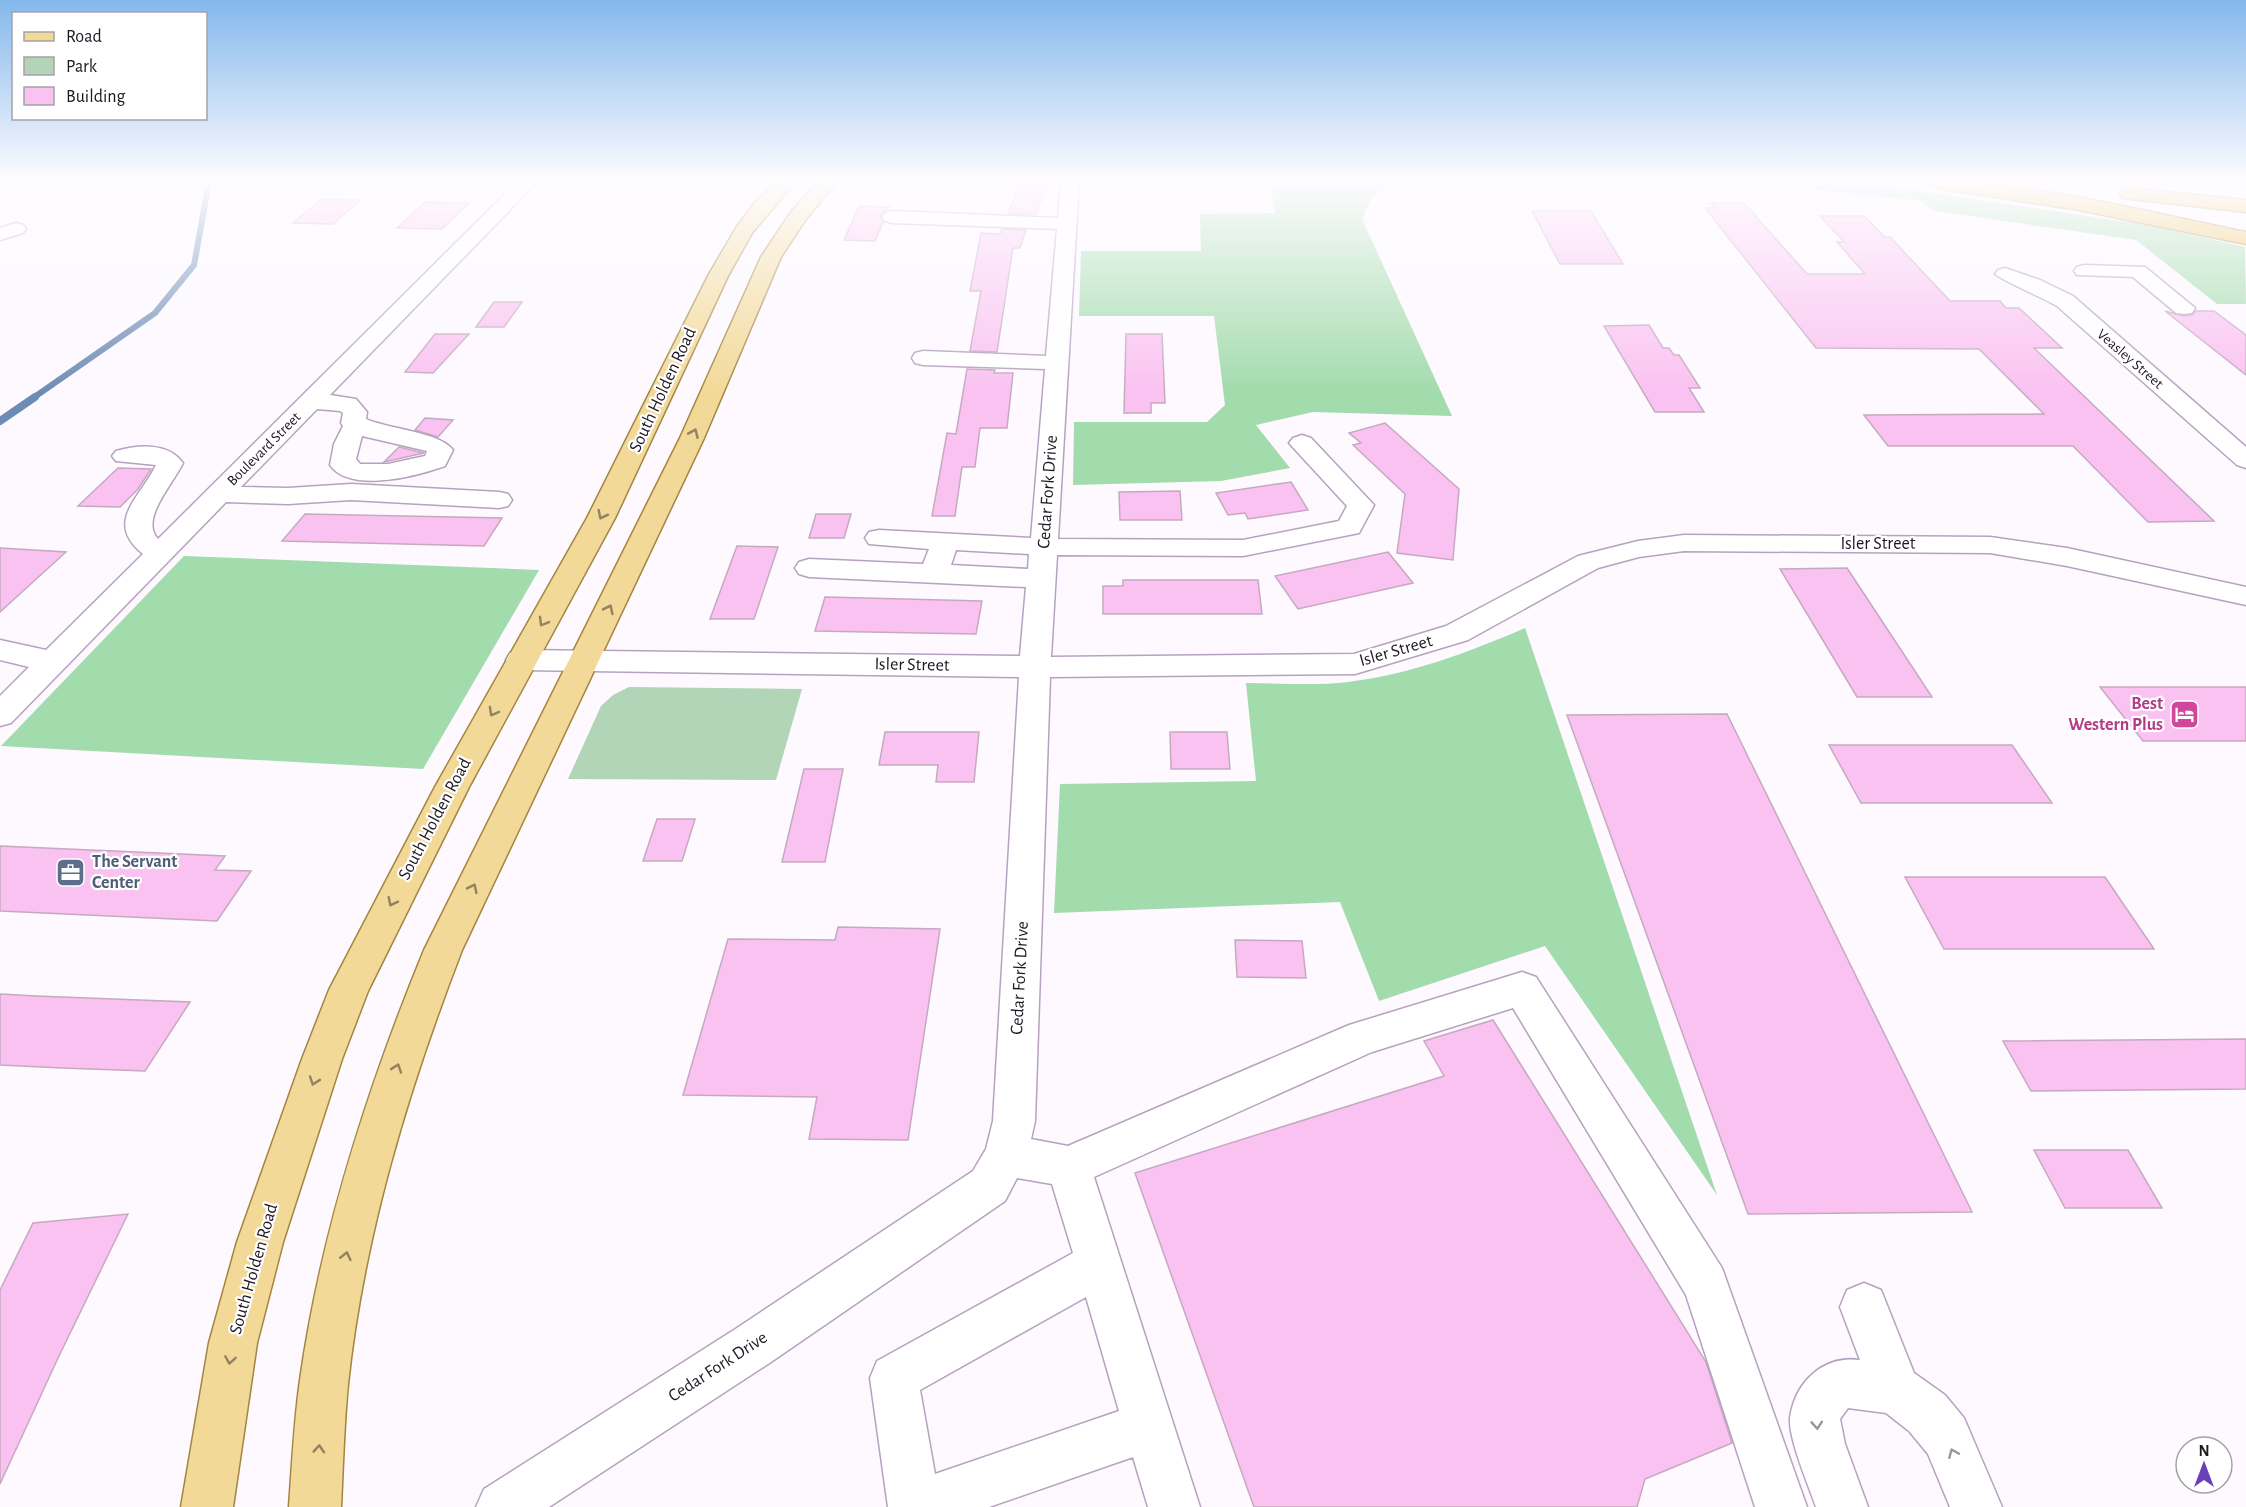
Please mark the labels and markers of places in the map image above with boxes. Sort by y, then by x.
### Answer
place label: Best Western Plus [2068,695,2163,734]
hotel icon: Best Western Plus [2168,698,2200,730]
place label: The Servant Center [92,853,177,892]
office icon: The Servant Center [55,856,87,888]

